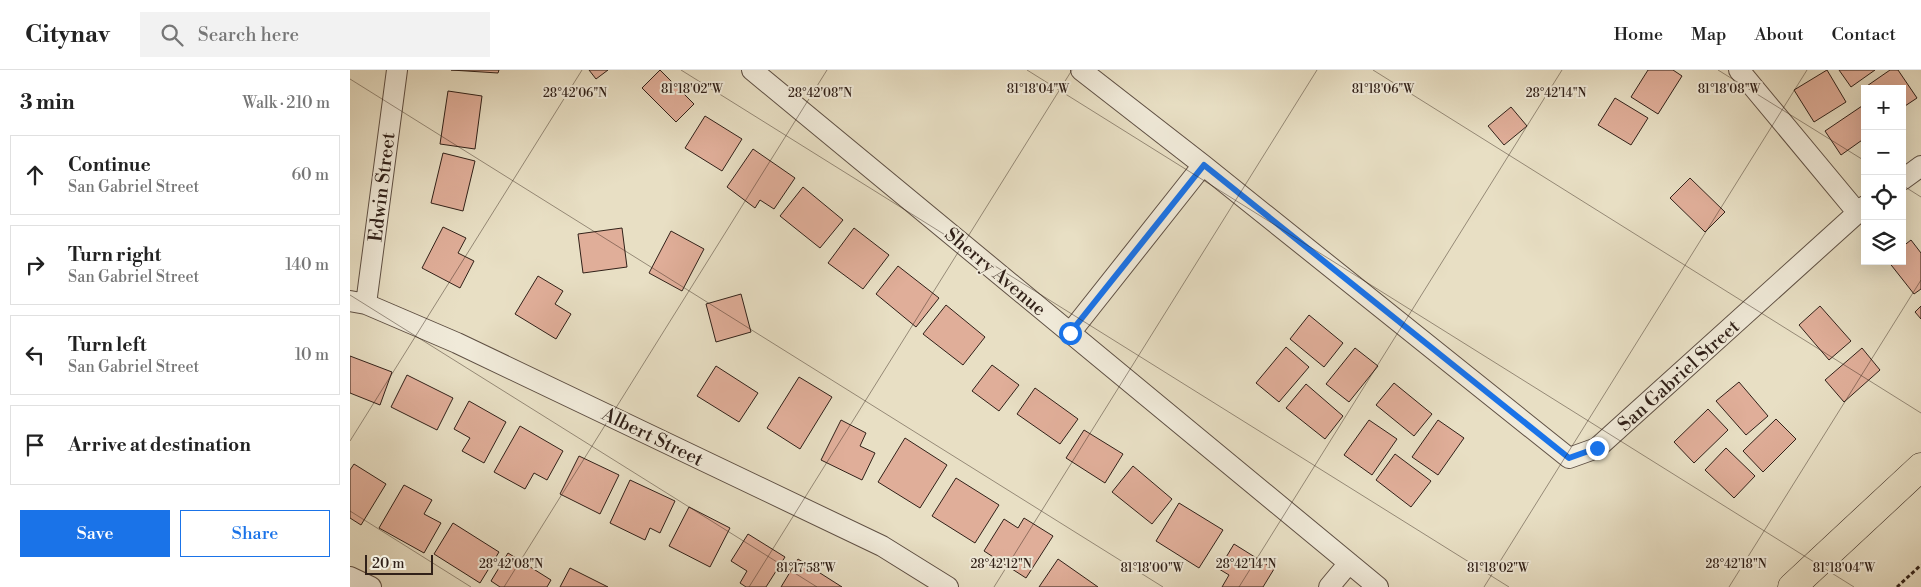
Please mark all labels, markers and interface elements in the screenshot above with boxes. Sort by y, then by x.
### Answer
search box [140,12,490,57]
text: Citynav [25,20,110,50]
icon: search [158,21,186,49]
text: Search here [198,23,299,47]
text: Home [1614,23,1663,46]
text: Map [1691,23,1727,46]
text: About [1755,23,1804,46]
text: Contact [1832,23,1896,46]
text: 81°18'02"W [661,82,724,97]
text: 81°18'04"W [1007,82,1070,97]
text: 81°18'06"W [1352,82,1415,97]
text: 81°18'08"W [1698,82,1761,97]
map controls [1861,85,1906,265]
button: + [1861,85,1906,130]
text: 28°42'06"N [543,86,607,101]
text: 28°42'08"N [788,86,852,101]
text: 28°42'14"N [1526,86,1586,101]
text: 3 min [20,90,75,116]
text: Walk · 210 m [242,93,330,113]
button: − [1861,130,1906,175]
street label: Edwin Street [363,131,401,243]
text: Continue [68,153,151,177]
icon: ahead [21,161,49,189]
text: 60 m [291,165,329,185]
button: locate [1861,175,1906,220]
text: San Gabriel Street [68,177,199,197]
button: layers [1861,220,1906,265]
street label: Sherry Avenue [940,222,1051,321]
text: Turn right [68,243,161,267]
icon: right [21,251,49,279]
text: 140 m [285,255,329,275]
text: San Gabriel Street [68,267,199,287]
street label: San Gabriel Street [1613,315,1745,437]
route start [1059,322,1082,345]
text: Turn left [68,333,147,357]
icon: left [21,341,49,369]
text: 10 m [295,345,329,365]
text: San Gabriel Street [68,357,199,377]
street label: Albert Street [597,402,708,472]
icon: arrive [21,431,49,459]
text: Arrive at destination [68,433,251,457]
route end [1586,437,1609,460]
button: Save [20,510,170,557]
button: Share [180,510,330,557]
scale bar [365,552,432,575]
text: 20 m [372,555,404,573]
text: 28°42'08"N [479,557,543,572]
text: 28°42'12"N [970,557,1032,572]
text: 28°42'14"N [1216,557,1276,572]
text: 28°42'18"N [1705,557,1767,572]
text: 81°17'58"W [776,561,837,576]
text: 81°18'00"W [1120,561,1185,576]
text: 81°18'02"W [1467,561,1530,576]
text: 81°18'04"W [1813,561,1876,576]

